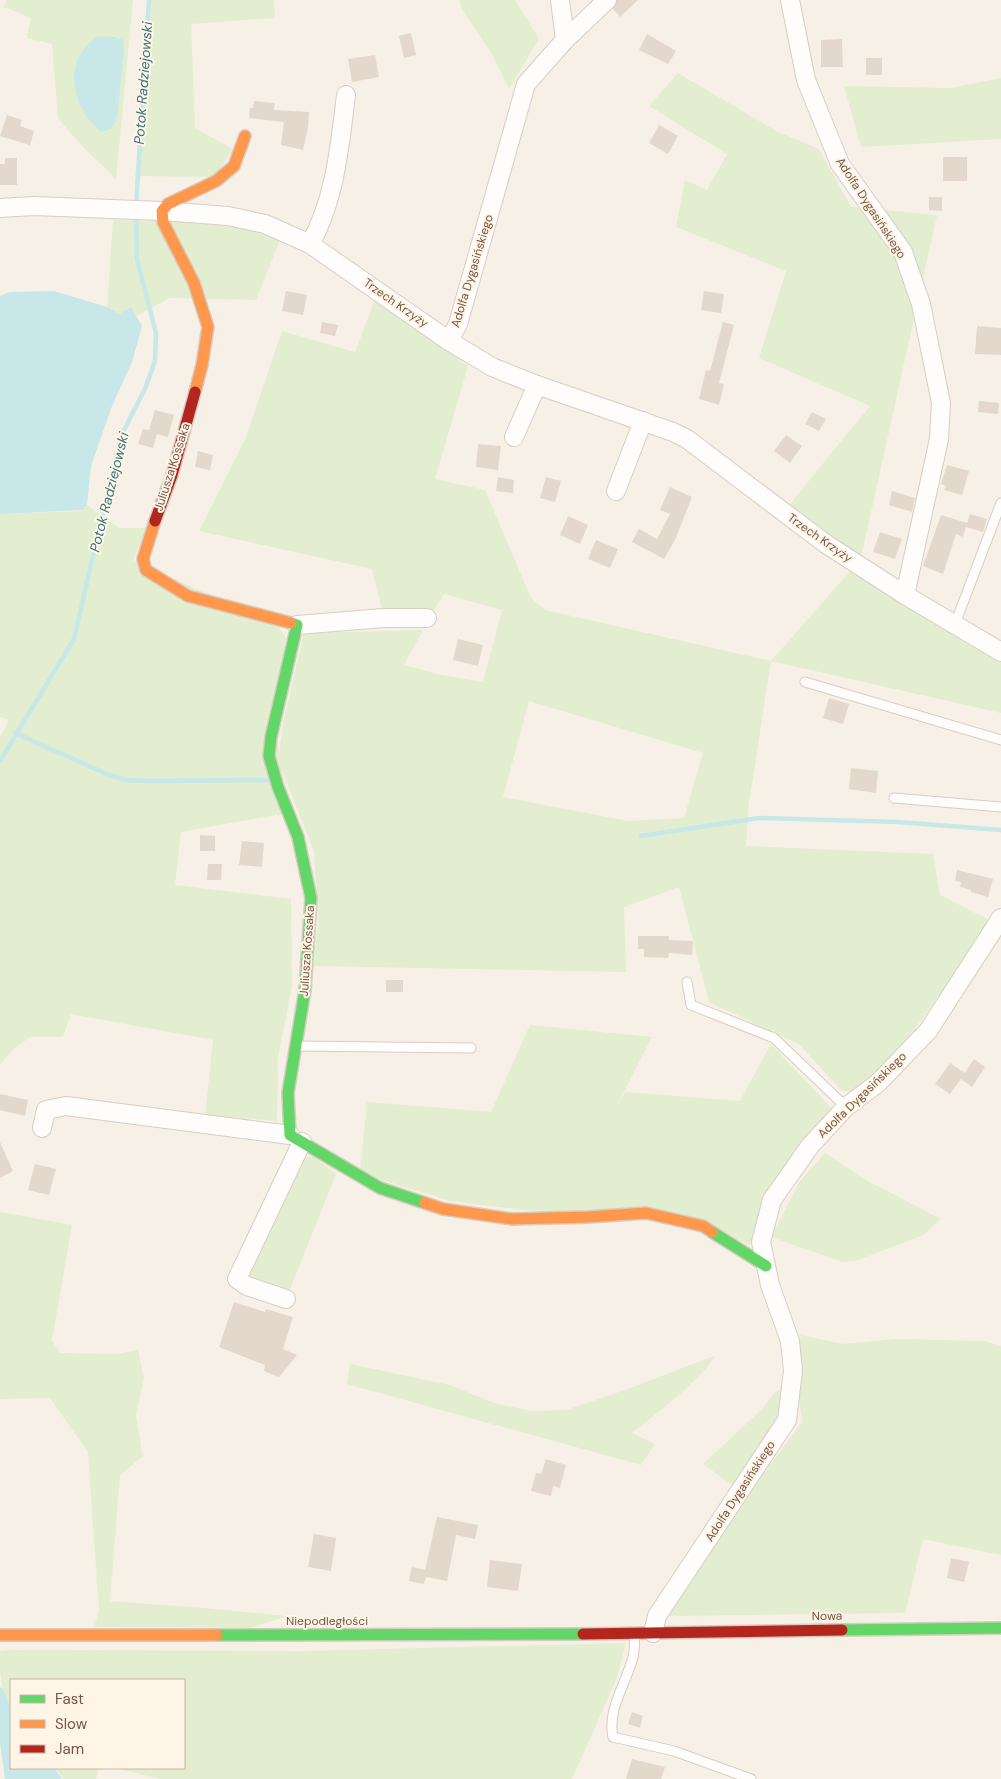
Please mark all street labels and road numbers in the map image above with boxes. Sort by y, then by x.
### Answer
street label: Adolfa Dygasińskiego [832,154,910,262]
street label: Adolfa Dygasińskiego [447,213,497,329]
street label: Trzech Krzyży [360,275,432,331]
street label: Juliusza Kossaka [150,421,194,513]
street label: Trzech Krzyży [784,510,856,566]
street label: Juliusza Kossaka [296,905,318,997]
street label: Adolfa Dygasińskiego [814,1048,910,1142]
street label: Adolfa Dygasińskiego [701,1437,779,1545]
street label: Nowa [812,1608,842,1624]
street label: Niepodległości [286,1613,368,1629]

